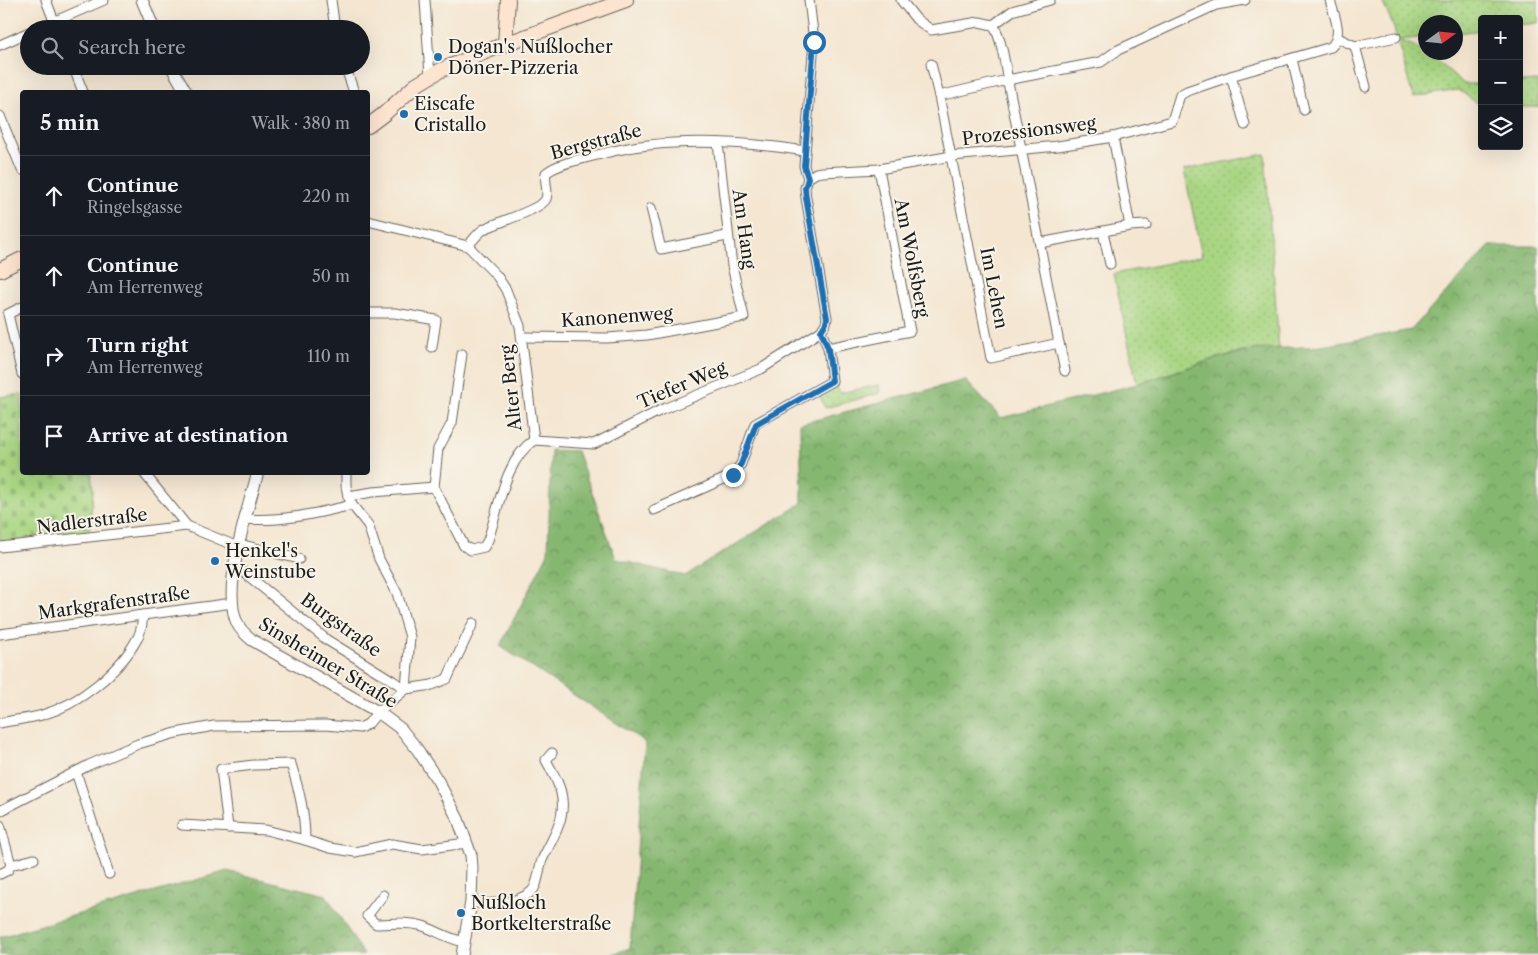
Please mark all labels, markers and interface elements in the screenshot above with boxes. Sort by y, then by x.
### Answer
north arrow [1418,15,1463,60]
map controls [1478,15,1523,150]
button: + [1478,15,1523,60]
search box [20,20,370,75]
route start [803,31,826,54]
icon: search [38,34,66,62]
text: Search here [78,36,186,59]
place label: Dogan's Nußlocher Döner-Pizzeria [448,36,613,79]
marker: Dogan's Nußlocher Döner-Pizzeria [432,51,444,63]
button: − [1478,60,1523,105]
place label: Eiscafe Cristallo [414,93,486,136]
button: layers [1478,105,1523,150]
marker: Eiscafe Cristallo [398,108,410,120]
text: 5 min [40,110,100,135]
street label: Prozessionsweg [961,112,1098,150]
text: Walk · 380 m [251,113,350,133]
street label: Bergstraße [548,119,644,165]
text: Continue [87,174,179,197]
icon: ahead [40,182,68,210]
text: 220 m [302,186,350,206]
street label: Am Hang [727,187,761,271]
street label: Am Wolfsberg [889,196,934,320]
text: Ringelsgasse [87,197,182,217]
street label: Im Lehen [975,245,1013,331]
text: Continue [87,254,179,277]
icon: ahead [40,262,68,290]
text: 50 m [312,266,350,286]
text: Am Herrenweg [87,277,202,297]
street label: Kanonenweg [560,302,674,332]
text: Turn right [87,334,188,357]
icon: right [40,342,68,370]
street label: Alter Berg [495,343,527,433]
text: 110 m [307,346,350,366]
street label: Tiefer Weg [634,356,730,414]
text: Am Herrenweg [87,357,202,377]
icon: arrive [40,422,68,450]
text: Arrive at destination [87,424,288,447]
route end [722,464,745,487]
street label: Nadlerstraße [35,503,149,539]
place label: Henkel's Weinstube [224,540,316,583]
marker: Henkel's Weinstube [209,555,221,567]
street label: Markgrafenstraße [37,581,191,625]
street label: Burgstraße [296,588,386,662]
street label: Sinsheimer Straße [255,613,401,713]
place label: Nußloch Bortkelterstraße [471,892,611,935]
marker: Nußloch Bortkelterstraße [455,907,467,919]

